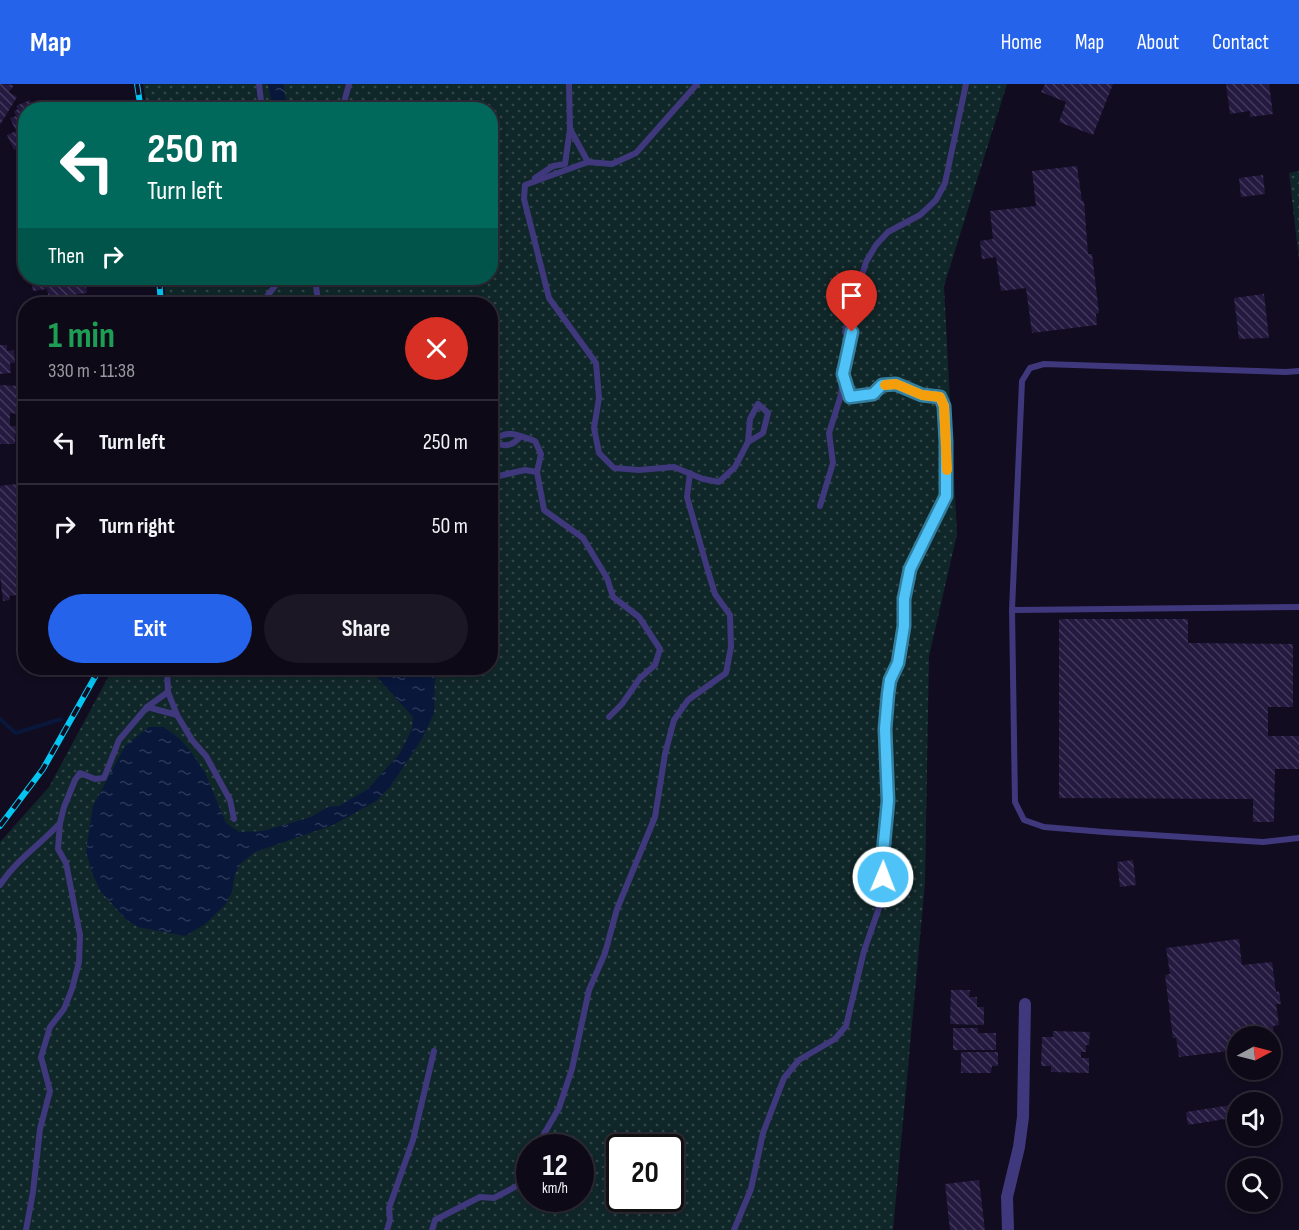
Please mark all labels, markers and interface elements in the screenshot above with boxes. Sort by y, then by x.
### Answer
text: Map [30,26,71,59]
text: Home [1001,30,1042,55]
text: Map [1075,30,1104,55]
text: About [1137,30,1179,55]
text: Contact [1212,30,1269,55]
text: 250 m [147,124,238,175]
icon: left [48,126,126,204]
text: Turn left [147,175,223,207]
icon: right [96,240,129,273]
text: Then [48,243,84,270]
pin [826,270,877,332]
icon: arrive [835,279,868,312]
text: 1 min [48,315,115,358]
button: close [405,317,468,380]
text: 330 m · 11:38 [48,359,135,383]
icon: left [48,426,81,459]
text: Turn left [99,429,165,456]
text: 250 m [423,429,468,456]
icon: right [48,510,81,543]
text: Turn right [99,513,175,540]
text: 50 m [432,513,468,540]
button: Exit [48,594,252,663]
button: Share [264,594,468,663]
position arrow [851,845,915,909]
north arrow [1227,1026,1281,1080]
map controls [1227,1026,1281,1212]
button: sound [1227,1092,1281,1146]
speed limit sign: 20 [606,1134,684,1212]
text: 12 [542,1148,568,1184]
button: search [1227,1158,1281,1212]
text: km/h [542,1179,568,1198]

